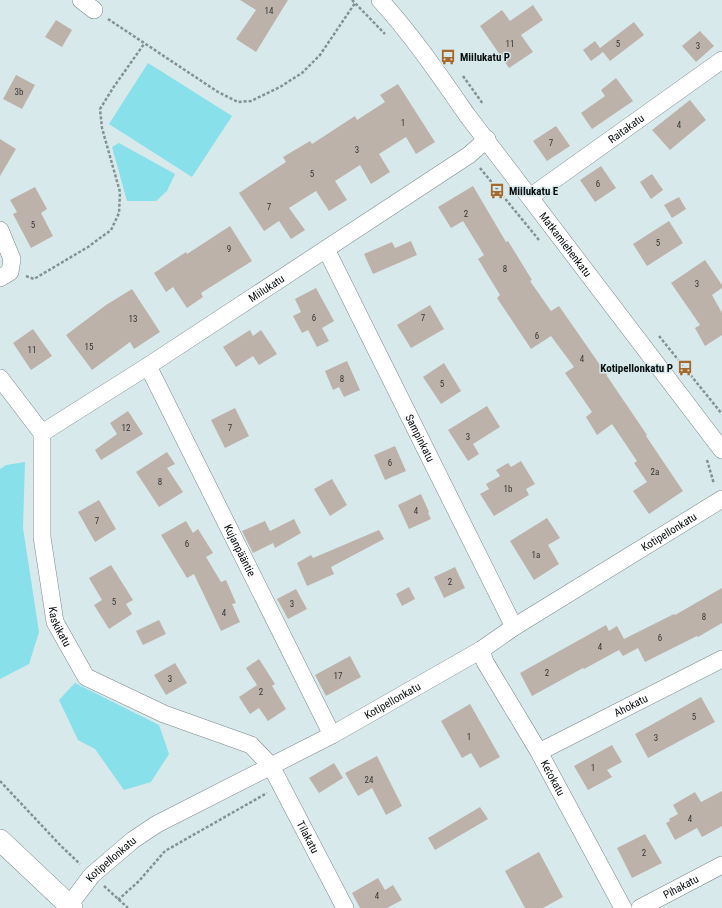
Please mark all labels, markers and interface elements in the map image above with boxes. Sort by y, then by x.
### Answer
house number: 14 [265,6,274,16]
house number: 11 [506,39,514,49]
house number: 5 [616,39,621,49]
house number: 3 [696,41,700,51]
bus stop icon: Miilukatu P [439,48,457,66]
place label: Miilukatu P [460,51,510,64]
house number: 3b [15,87,24,97]
street label: Raitakatu [606,112,647,146]
house number: 1 [401,118,405,128]
house number: 4 [677,120,682,130]
house number: 7 [549,138,554,148]
house number: 3 [355,145,359,155]
house number: 5 [310,169,315,179]
house number: 6 [596,179,600,189]
bus stop icon: Miilukatu E [488,182,506,200]
place label: Miilukatu E [509,185,559,198]
house number: 7 [267,202,272,212]
house number: 2 [464,209,469,219]
street label: Matkamiehenkatu [536,210,594,280]
house number: 5 [31,220,36,230]
house number: 5 [656,238,661,248]
house number: 9 [227,244,231,254]
house number: 8 [503,264,507,274]
street label: Miilukatu [246,272,287,305]
house number: 3 [695,279,699,289]
house number: 6 [312,313,316,323]
house number: 7 [421,313,426,323]
house number: 13 [129,314,137,324]
house number: 6 [535,331,539,341]
house number: 15 [85,342,94,352]
house number: 11 [28,345,36,355]
house number: 4 [580,354,585,364]
bus stop icon: Kotipellonkatu P [676,359,694,377]
place label: Kotipellonkatu P [600,362,673,375]
house number: 8 [340,374,344,384]
house number: 5 [440,379,445,389]
street label: Sampinkatu [402,412,437,464]
house number: 12 [122,423,131,433]
house number: 7 [228,423,233,433]
house number: 3 [466,432,470,442]
house number: 6 [388,458,392,468]
house number: 2a [651,467,659,477]
house number: 8 [158,477,162,487]
house number: 1b [504,484,513,494]
house number: 4 [414,506,419,516]
street label: Kotipellonkatu [639,510,699,554]
house number: 7 [95,516,100,526]
street label: Kujanpääntie [221,522,258,579]
house number: 6 [185,539,189,549]
house number: 1a [532,550,540,560]
house number: 2 [448,577,453,587]
house number: 5 [112,597,117,607]
house number: 3 [290,599,294,609]
street label: Kaskikatu [46,606,74,649]
house number: 4 [222,608,227,618]
house number: 8 [702,612,706,622]
house number: 6 [658,633,662,643]
house number: 4 [598,642,603,652]
house number: 2 [545,668,550,678]
house number: 17 [334,671,343,681]
house number: 3 [168,674,172,684]
street label: Kotipellonkatu [362,680,423,722]
house number: 2 [259,687,264,697]
street label: Ahokatu [612,692,650,720]
house number: 5 [692,712,697,722]
house number: 1 [467,732,471,742]
house number: 3 [654,733,658,743]
street label: Ketokatu [538,758,567,798]
house number: 1 [591,763,595,773]
house number: 24 [365,775,374,785]
house number: 4 [688,814,693,824]
street label: Tilakatu [294,819,321,856]
street label: Kotipellonkatu [83,834,139,885]
house number: 2 [642,848,647,858]
street label: Pihakatu [661,872,701,902]
house number: 4 [375,891,380,901]

